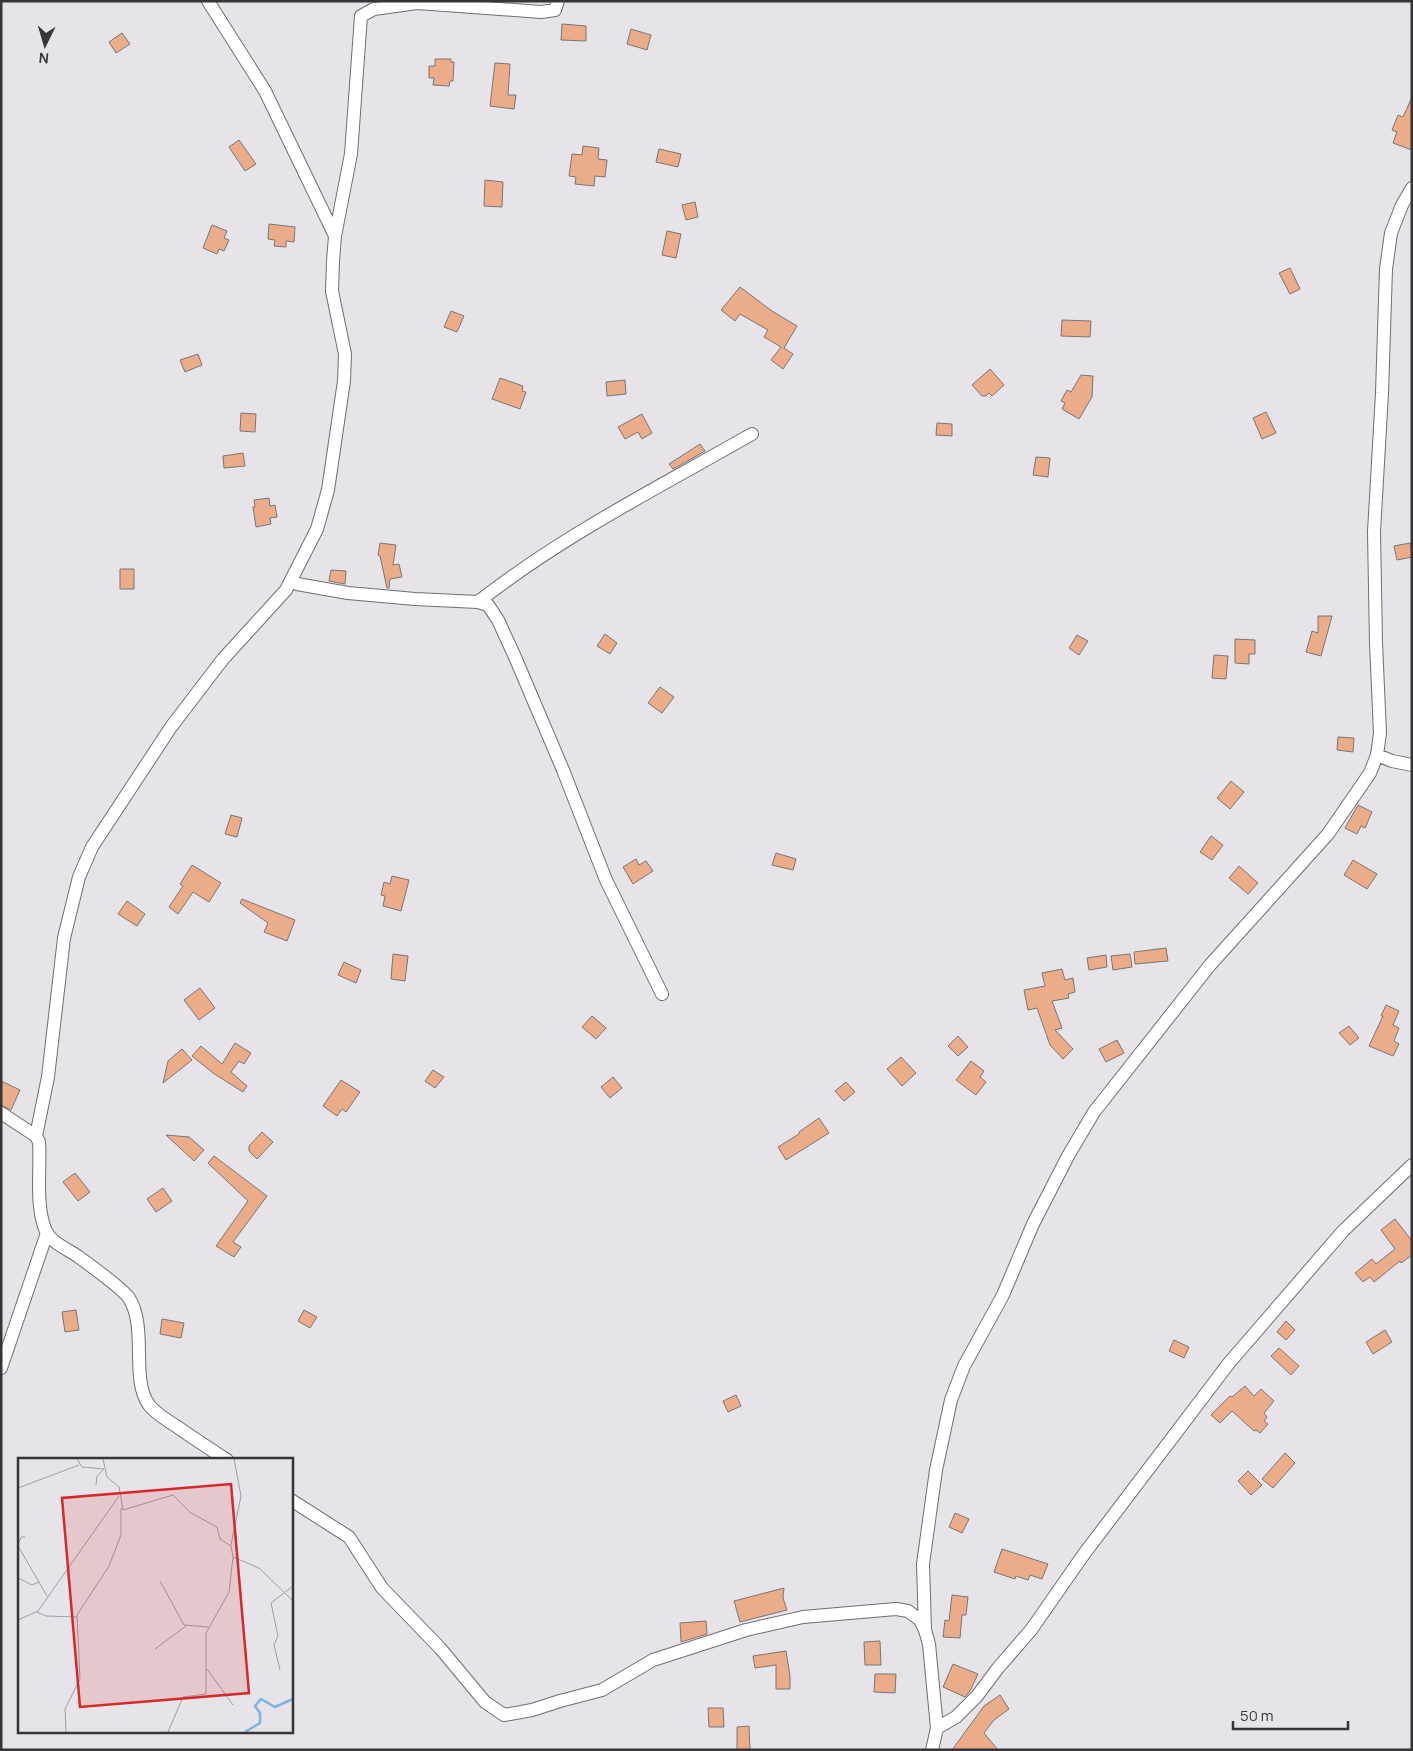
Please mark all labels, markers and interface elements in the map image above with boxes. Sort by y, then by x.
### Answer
north arrow [20,20,70,70]
text: N [38,49,50,68]
inset map [18,1458,292,1734]
scale bar [1233,1698,1348,1730]
text: 50 m [1240,1705,1274,1726]

